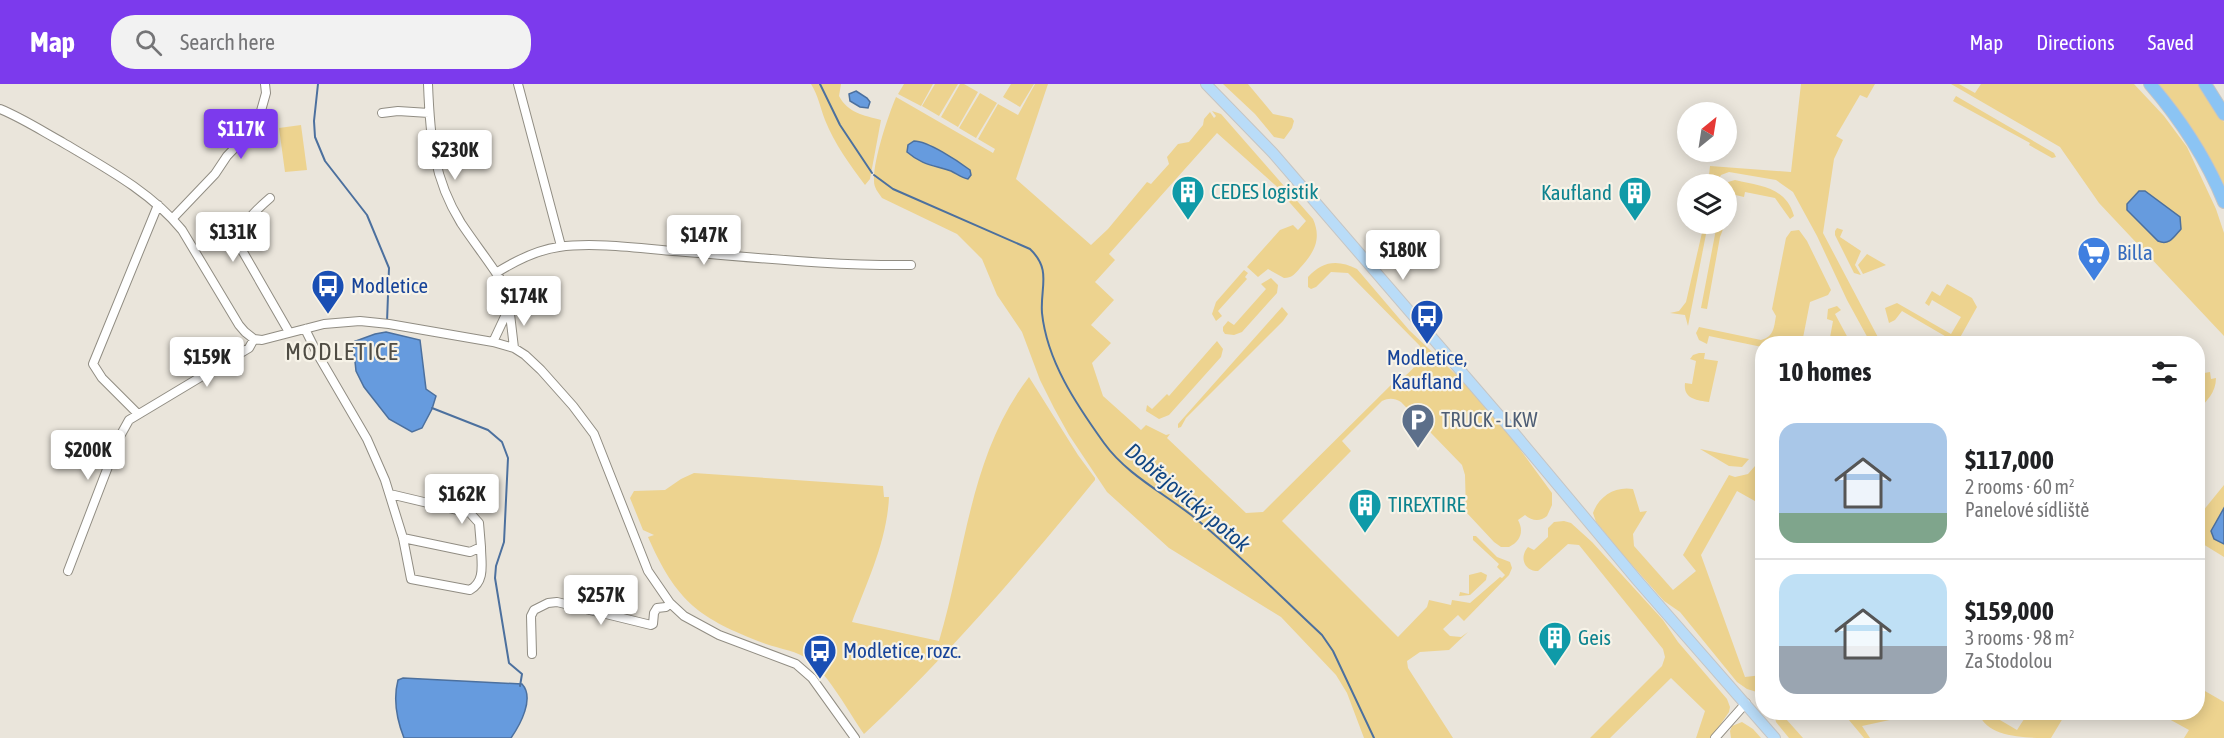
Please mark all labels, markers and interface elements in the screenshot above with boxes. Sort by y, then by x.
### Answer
search box [111,15,531,69]
text: Map [30,26,75,58]
icon: search [132,26,165,59]
text: Search here [180,29,275,55]
text: Map [1969,30,2003,54]
text: Directions [2036,30,2115,54]
text: Saved [2148,30,2194,54]
north arrow [1677,102,1737,162]
map controls [1677,102,1737,234]
pin: $117K [199,109,283,160]
text: $117K [218,117,264,140]
pin: $230K [413,130,497,181]
text: $230K [432,138,478,161]
building icon: CEDES logistik [1170,174,1206,221]
button: layers [1677,174,1737,234]
building icon: Kaufland [1617,175,1653,222]
place label: CEDES logistik [1211,179,1318,203]
place label: Kaufland [1541,180,1612,204]
pin: $131K [191,212,275,263]
pin: $147K [662,215,746,266]
text: $131K [210,220,256,243]
text: $147K [681,223,727,246]
pin: $180K [1361,230,1445,281]
supermarket icon: Billa [2076,235,2112,282]
text: $180K [1380,238,1426,261]
place label: Billa [2117,240,2153,264]
bus stop icon: Modletice [310,268,346,315]
place label: Modletice [351,273,428,297]
pin: $174K [482,276,566,327]
text: $174K [501,284,547,307]
bus stop icon: Modletice, Kaufland [1409,298,1445,345]
pin: $159K [165,337,249,388]
district label: MODLETICE [285,338,399,365]
text: $159K [184,345,230,368]
place label: Modletice, Kaufland [1387,345,1467,393]
icon: filters [2148,356,2181,389]
text: 10 homes [1779,357,1872,387]
parking icon: TRUCK - LKW [1400,402,1436,449]
place label: TRUCK - LKW [1441,407,1538,431]
pin: $200K [46,430,130,481]
water label: Dobřejovický potok [1120,437,1256,557]
text: $200K [65,438,111,461]
text: $117,000 [1965,445,2054,475]
icon: home [1827,447,1899,519]
pin: $162K [420,474,504,525]
text: 2 rooms · 60 m² [1965,475,2075,498]
text: $162K [439,482,485,505]
building icon: TIREXTIRE [1347,487,1383,534]
place label: TIREXTIRE [1388,492,1466,516]
text: Panelové sídliště [1965,498,2089,521]
pin: $257K [559,575,643,626]
text: $257K [578,583,624,606]
text: $159,000 [1965,596,2054,626]
icon: home [1827,598,1899,670]
building icon: Geis [1537,620,1573,667]
place label: Geis [1578,625,1611,649]
text: 3 rooms · 98 m² [1965,626,2075,649]
bus stop icon: Modletice, rozc. [802,633,838,680]
place label: Modletice, rozc. [843,638,961,662]
text: Za Stodolou [1965,649,2052,672]

